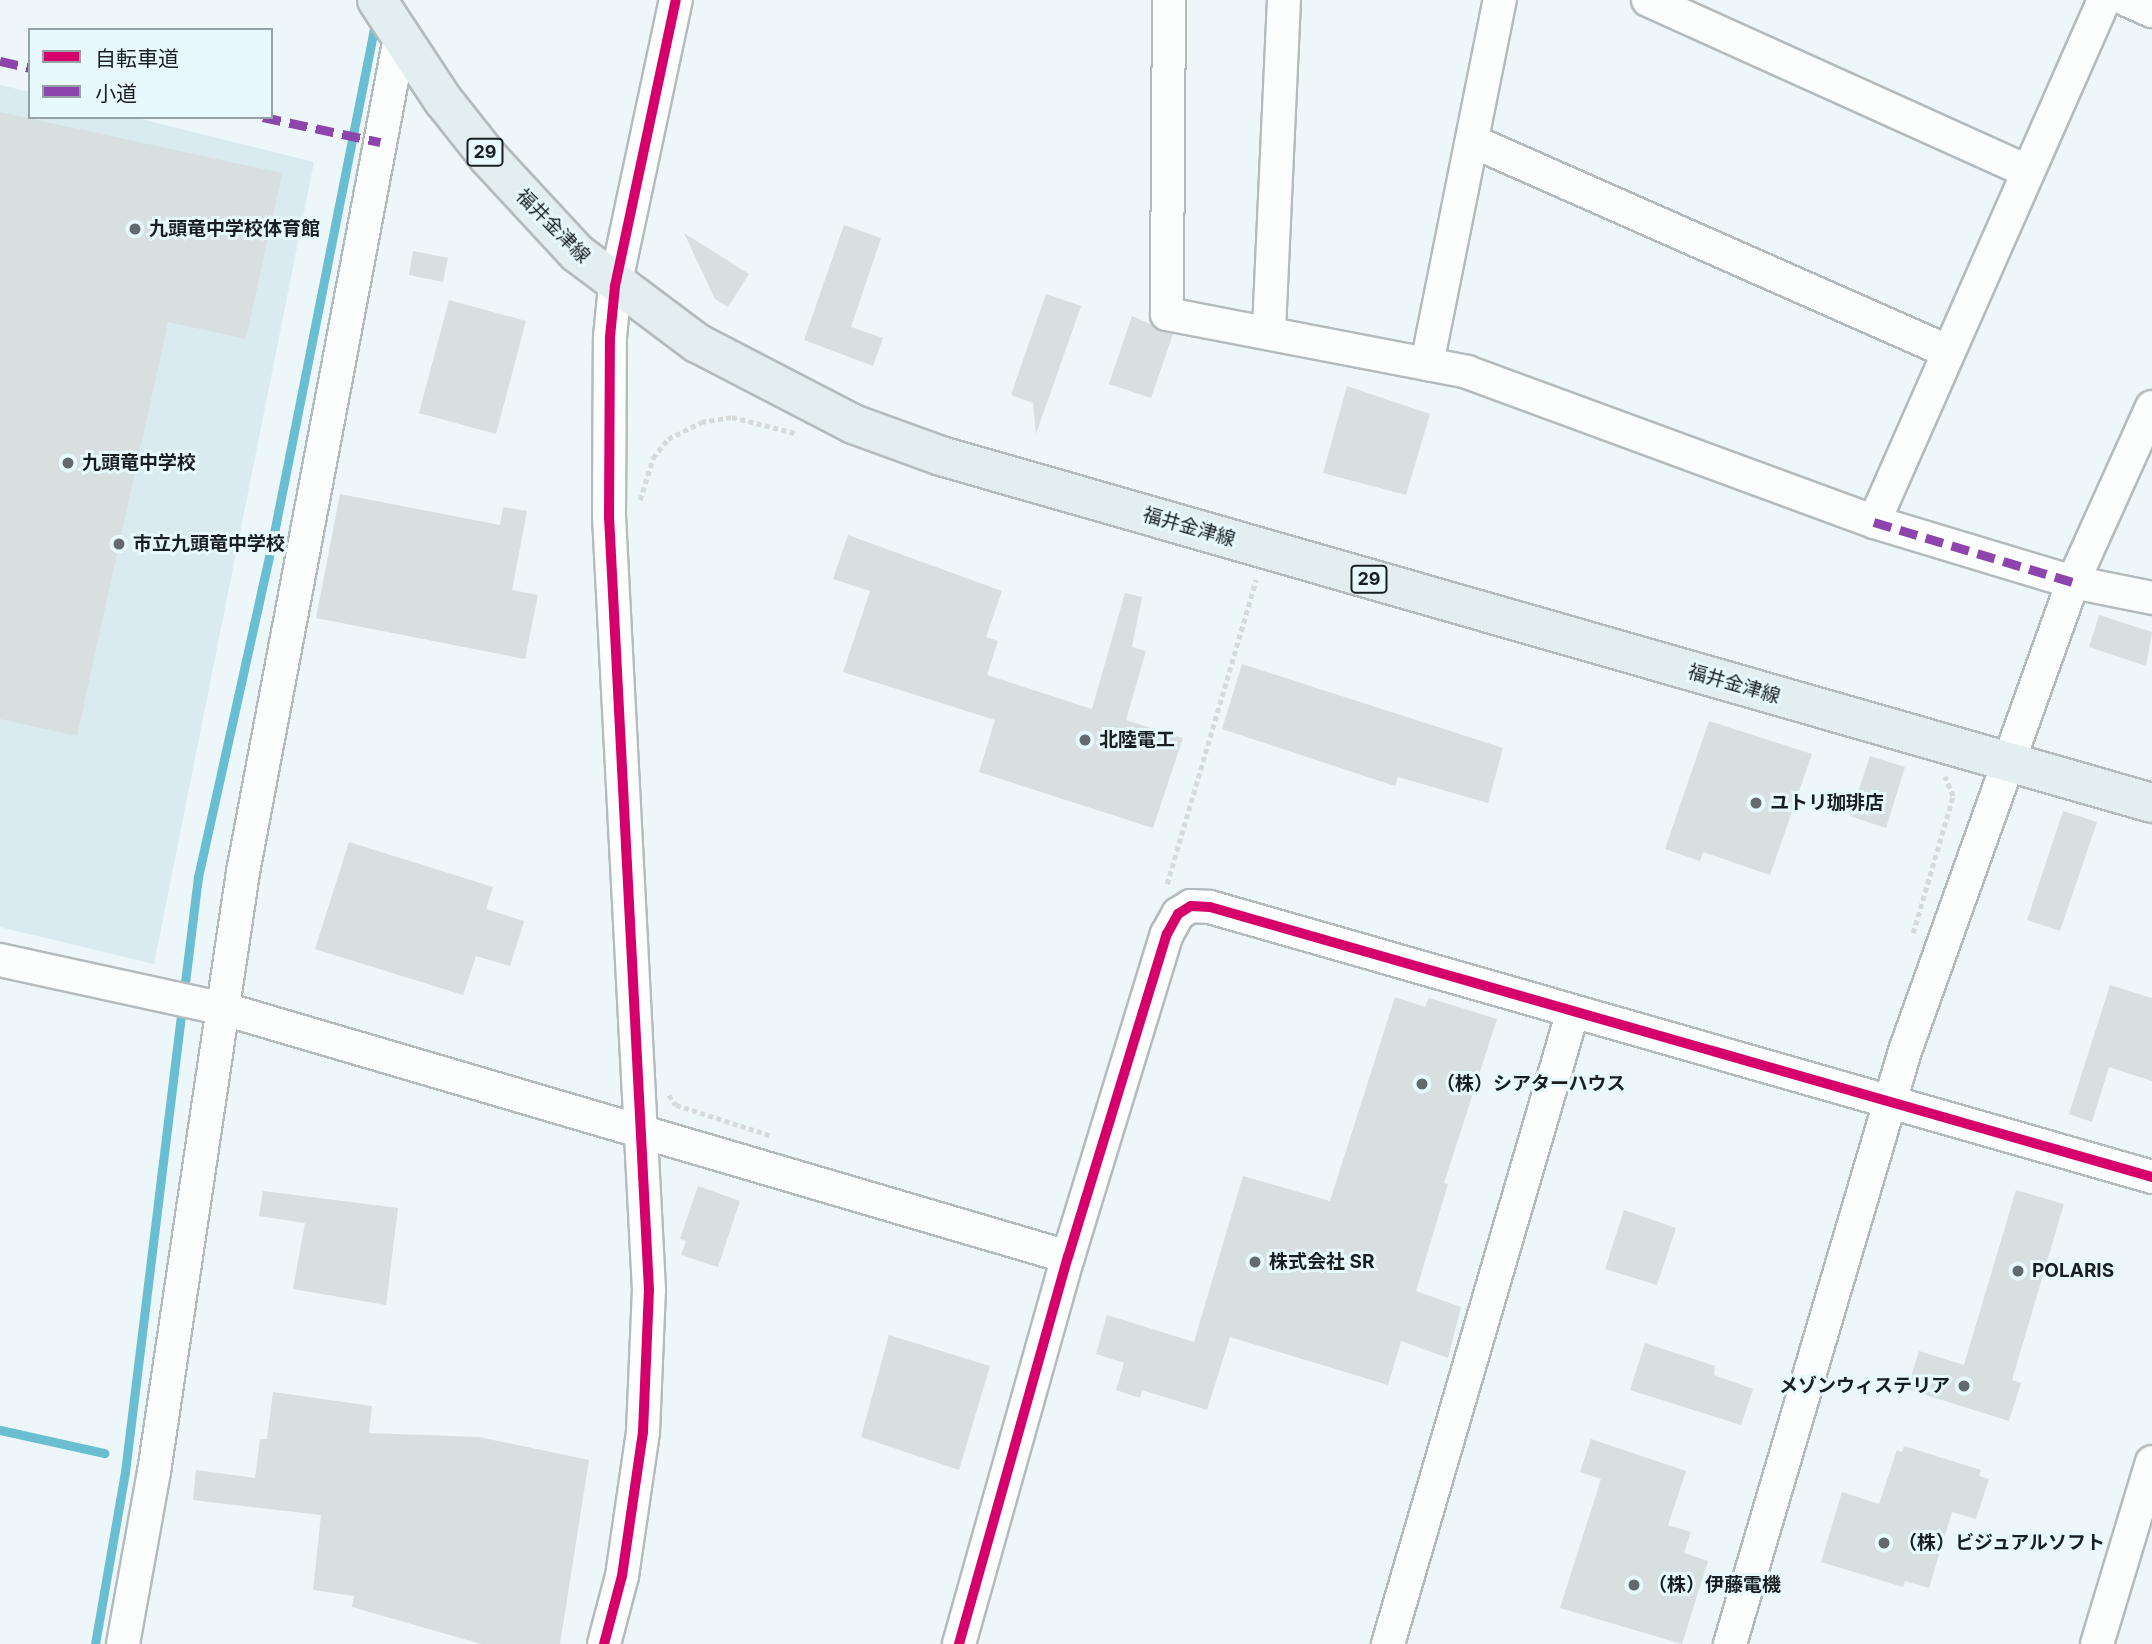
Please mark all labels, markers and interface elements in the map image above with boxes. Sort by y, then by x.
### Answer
legend [28,28,273,119]
text: 自転車道 [95,46,179,71]
text: 小道 [95,81,137,106]
road number: 29 [466,138,504,167]
street label: 福井金津線 [511,184,595,268]
place label: 九頭竜中学校体育館 [149,218,320,240]
marker: 九頭竜中学校体育館 [127,221,143,237]
place label: 九頭竜中学校 [82,452,196,474]
marker: 九頭竜中学校 [60,455,76,471]
street label: 福井金津線 [1140,503,1238,551]
place label: 市立九頭竜中学校 [133,533,285,555]
marker: 市立九頭竜中学校 [111,536,127,552]
road number: 29 [1350,564,1388,594]
street label: 福井金津線 [1685,660,1783,708]
place label: 北陸電工 [1099,729,1175,751]
marker: 北陸電工 [1077,732,1093,748]
place label: ユトリ珈琲店 [1770,792,1884,814]
marker: ユトリ珈琲店 [1748,795,1764,811]
place label: （株）シアターハウス [1436,1073,1626,1095]
marker: （株）シアターハウス [1414,1076,1430,1092]
place label: 株式会社 SR [1269,1251,1374,1273]
marker: 株式会社 SR [1247,1254,1263,1270]
place label: POLARIS [2032,1260,2114,1282]
marker: POLARIS [2010,1263,2026,1279]
place label: メゾンウィステリア [1779,1375,1950,1397]
marker: メゾンウィステリア [1956,1378,1972,1394]
place label: （株）ビジュアルソフト [1898,1532,2107,1554]
marker: （株）ビジュアルソフト [1876,1535,1892,1551]
place label: （株）伊藤電機 [1648,1574,1781,1596]
marker: （株）伊藤電機 [1626,1577,1642,1593]

